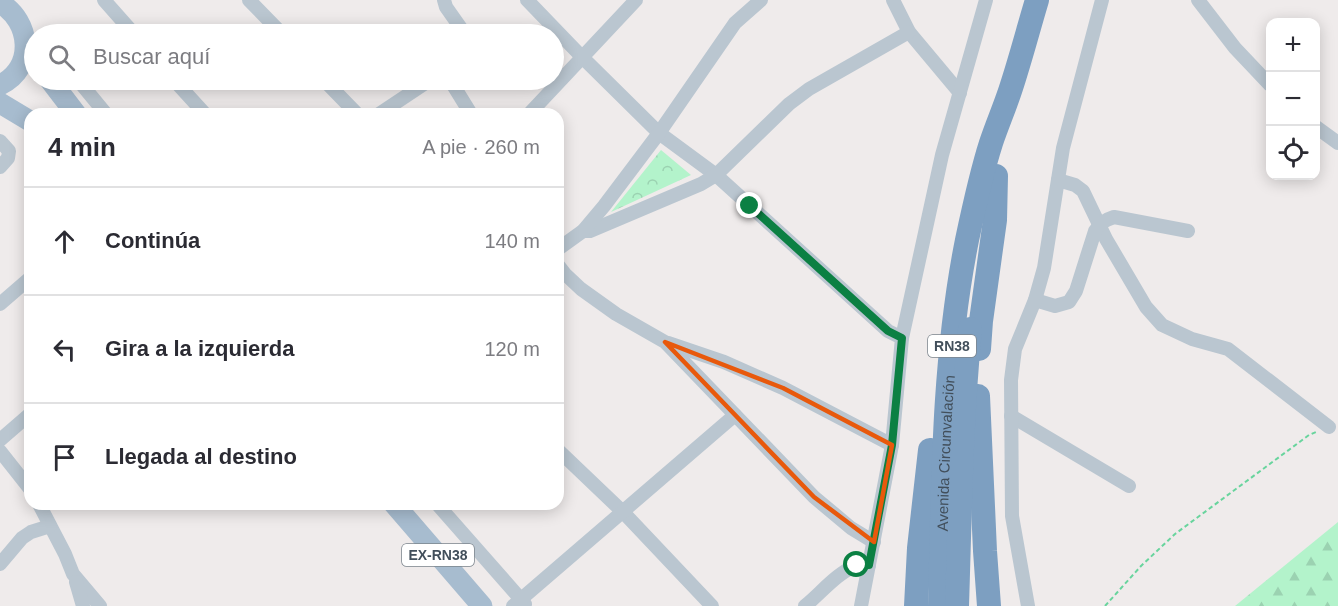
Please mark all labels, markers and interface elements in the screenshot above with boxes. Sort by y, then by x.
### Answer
map controls [1266,18,1320,180]
button: + [1266,18,1320,72]
search box [24,24,564,90]
icon: search [45,41,78,74]
text: Buscar aquí [93,44,210,69]
button: − [1266,72,1320,126]
button: locate [1266,126,1320,180]
text: 4 min [48,132,116,162]
text: A pie · 260 m [422,136,540,158]
route end [736,192,762,218]
icon: ahead [48,225,81,258]
text: Continúa [105,228,200,253]
text: 140 m [484,230,540,252]
icon: left [48,333,81,366]
road number: RN38 [928,335,976,357]
text: Gira a la izquierda [105,336,295,361]
text: 120 m [484,338,540,360]
street label: Avenida Circunvalación [933,374,957,532]
icon: arrive [48,441,81,474]
text: Llegada al destino [105,444,297,469]
road number: EX-RN38 [402,544,474,566]
route start [843,551,869,577]

